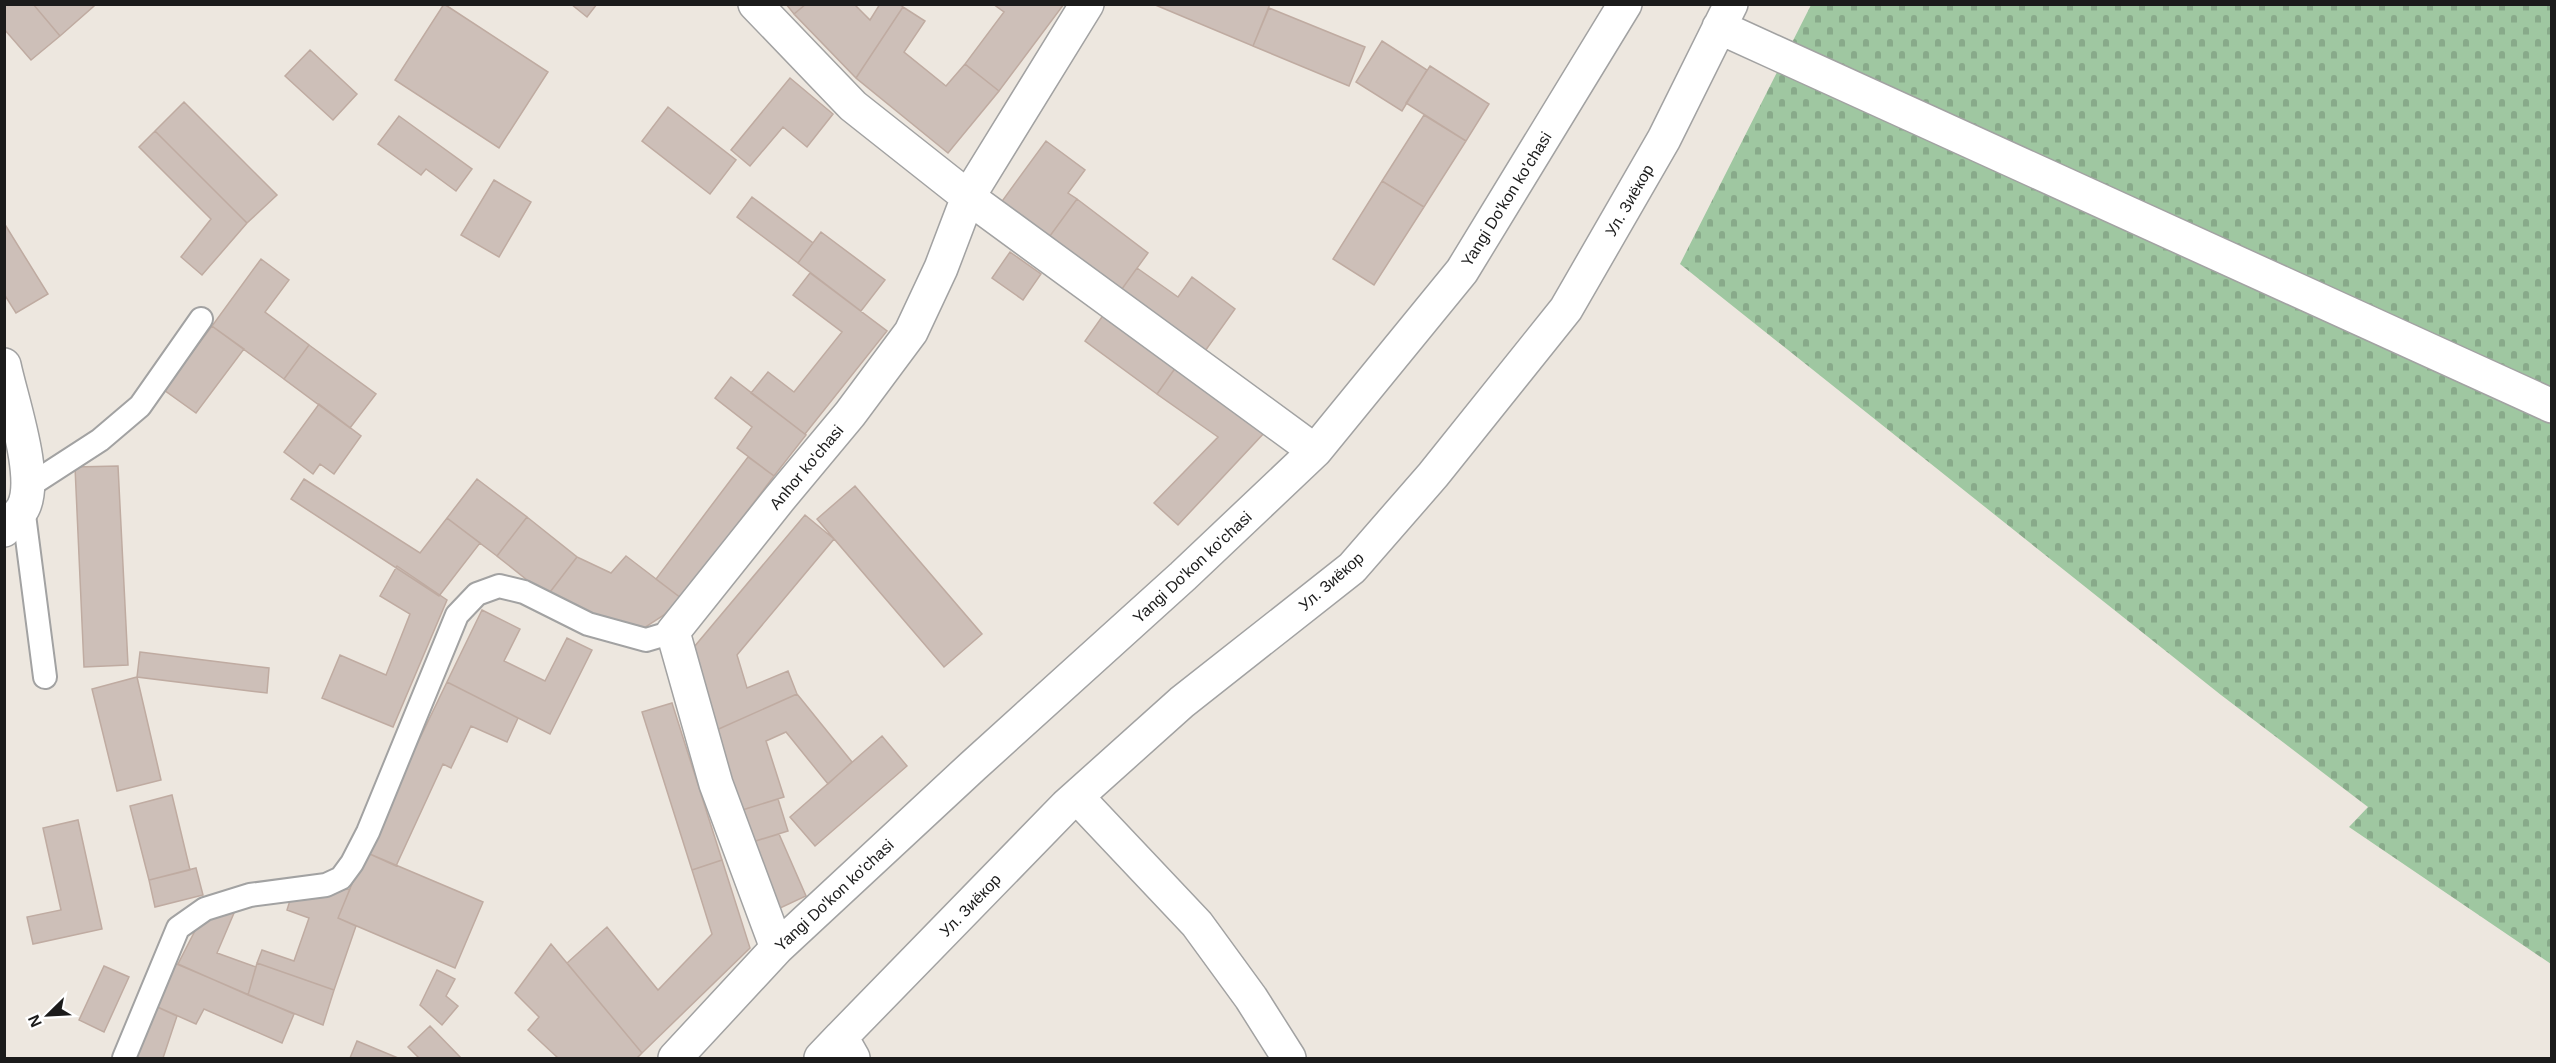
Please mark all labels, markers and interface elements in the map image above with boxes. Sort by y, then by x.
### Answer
street label: Yangi Do'kon ko'chasi [1458,129,1555,270]
street label: Ул. Зиёкор [1602,161,1657,239]
street label: Anhor ko'chasi [766,422,846,513]
street label: Yangi Do'kon ko'chasi [1130,508,1255,627]
street label: Ул. Зиёкор [1296,549,1367,614]
street label: Yangi Do'kon ko'chasi [772,836,897,955]
street label: Ул. Зиёкор [937,871,1004,940]
north arrow [18,985,78,1045]
text: N [25,1012,45,1030]

